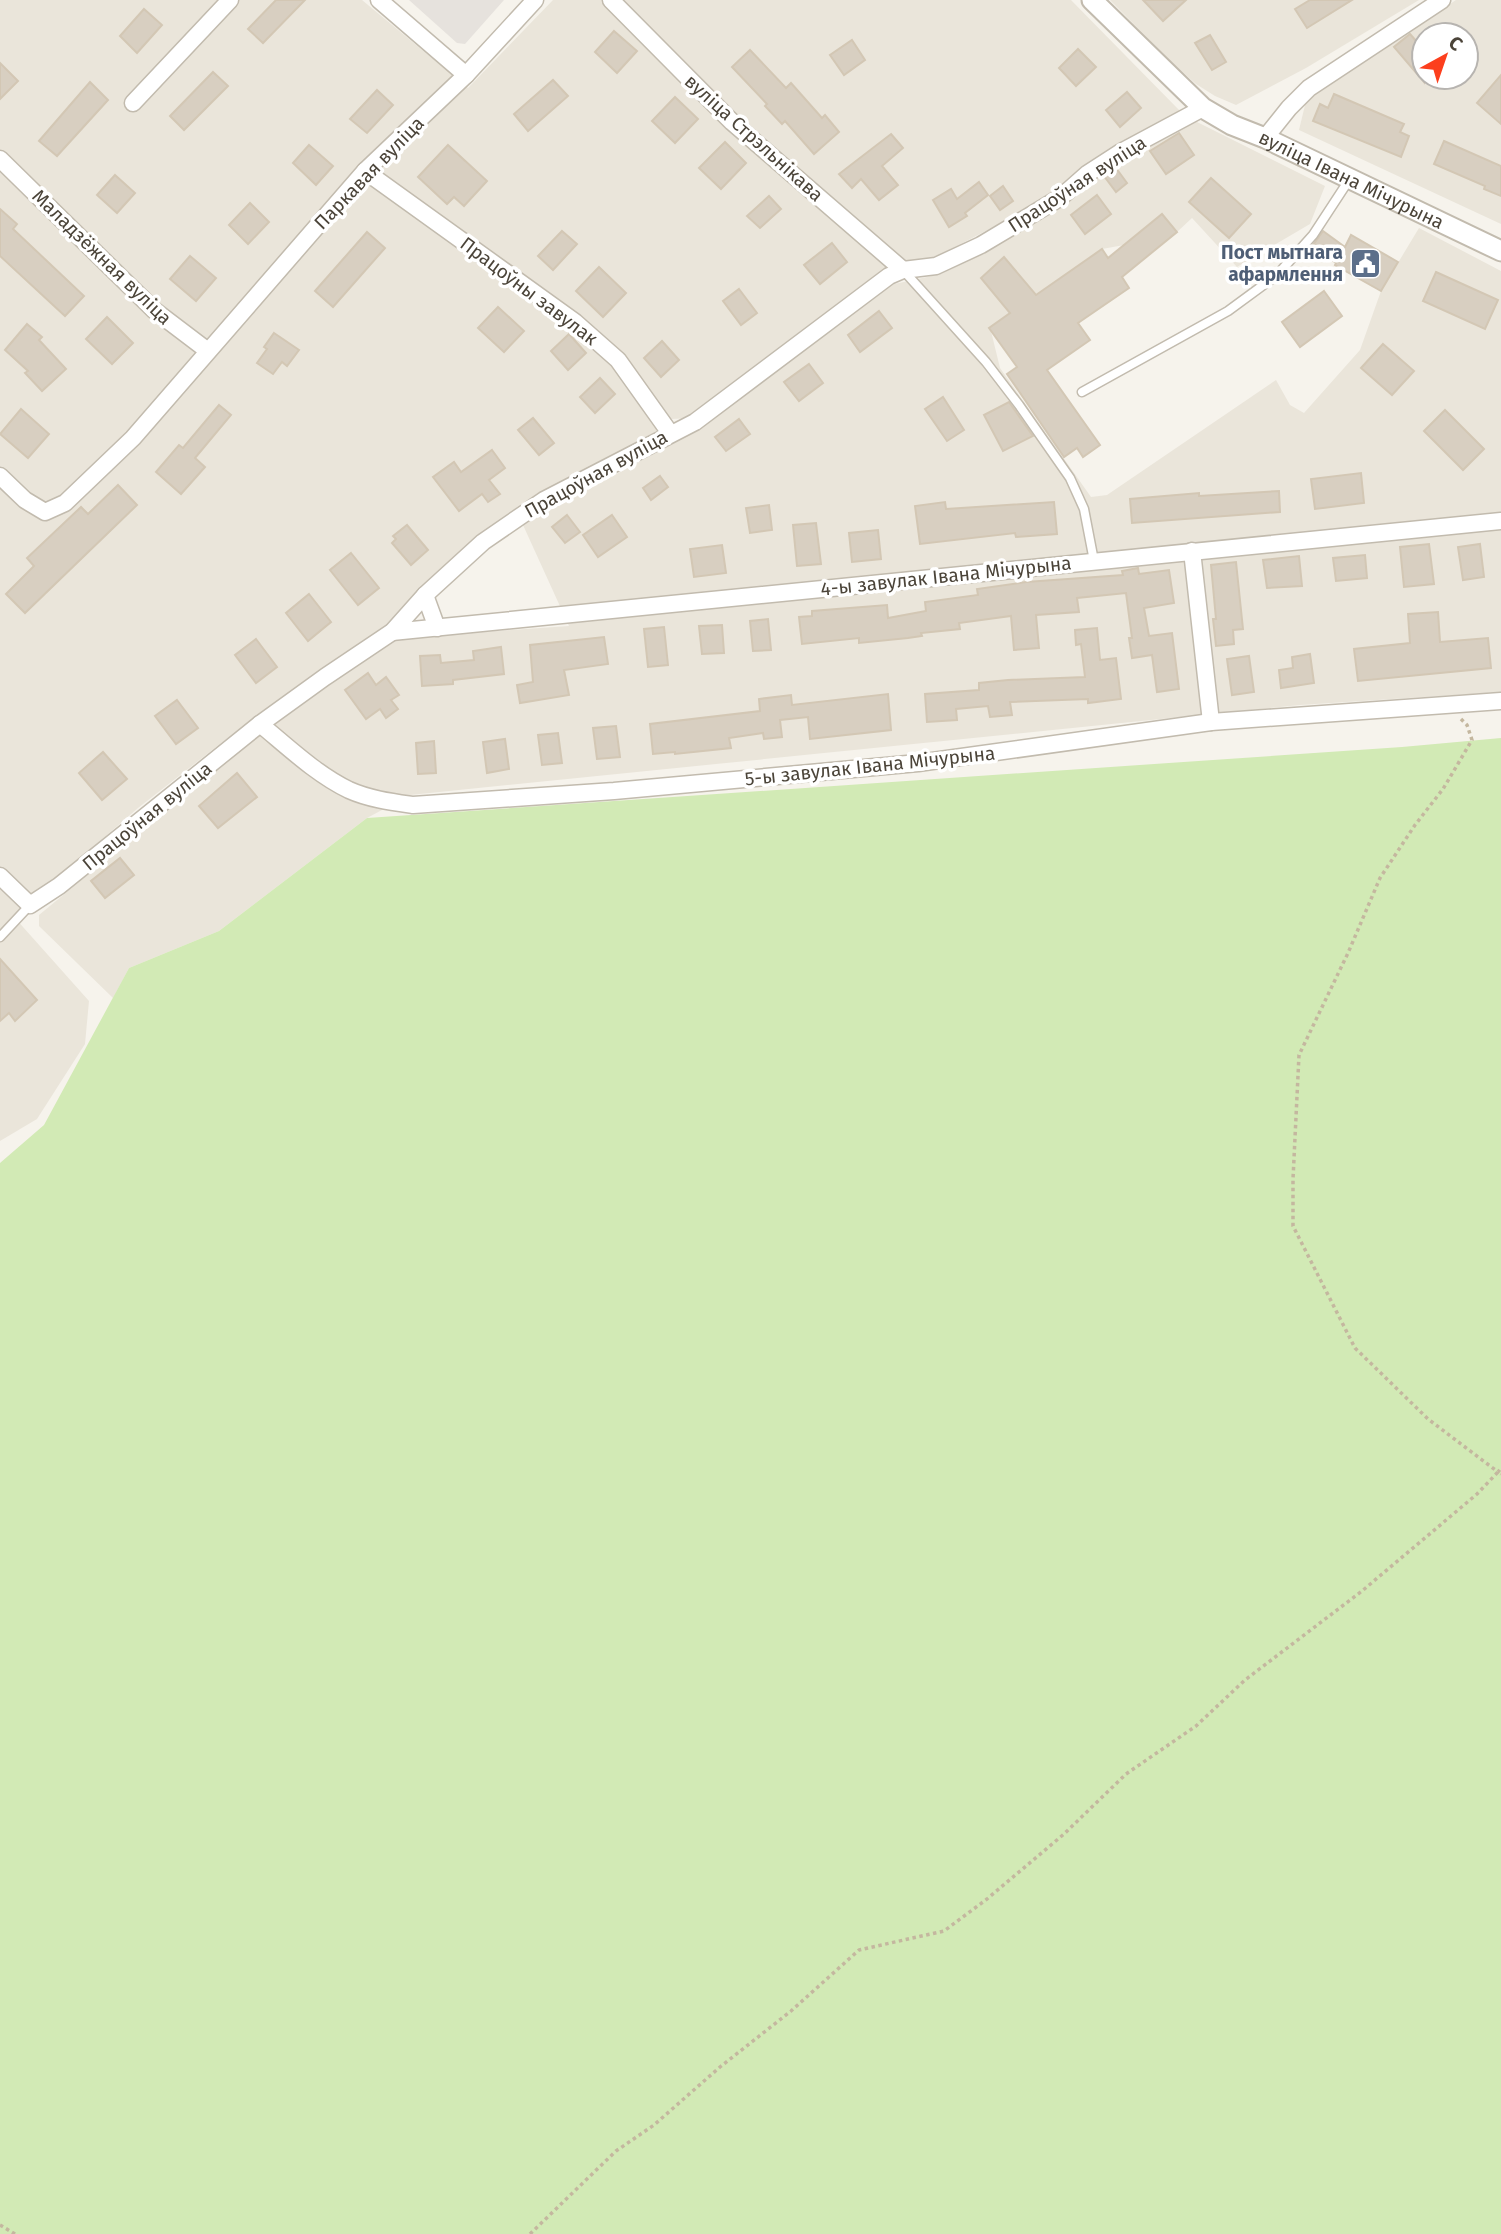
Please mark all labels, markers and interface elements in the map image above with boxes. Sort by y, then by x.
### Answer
north arrow [1410,21,1480,91]
text: С [1444,31,1467,56]
street label: вуліца Стрэльнікава [680,70,828,206]
street label: Паркавая вуліца [309,112,429,234]
street label: вуліца Івана Мічурына [1255,125,1448,234]
street label: Працоўная вуліца [1004,131,1150,237]
street label: Маладзёжная вуліца [28,185,176,329]
street label: Працоўны завулак [456,232,602,350]
place label: Пост мытнага афармлення [1221,241,1343,286]
public building icon: Пост мытнага афармлення [1349,246,1383,280]
street label: Працоўная вуліца [520,425,672,523]
street label: 4-ы завулак Івана Мічурына [819,551,1073,601]
street label: 5-ы завулак Івана Мічурына [744,741,996,791]
street label: Працоўная вуліца [78,757,216,875]

